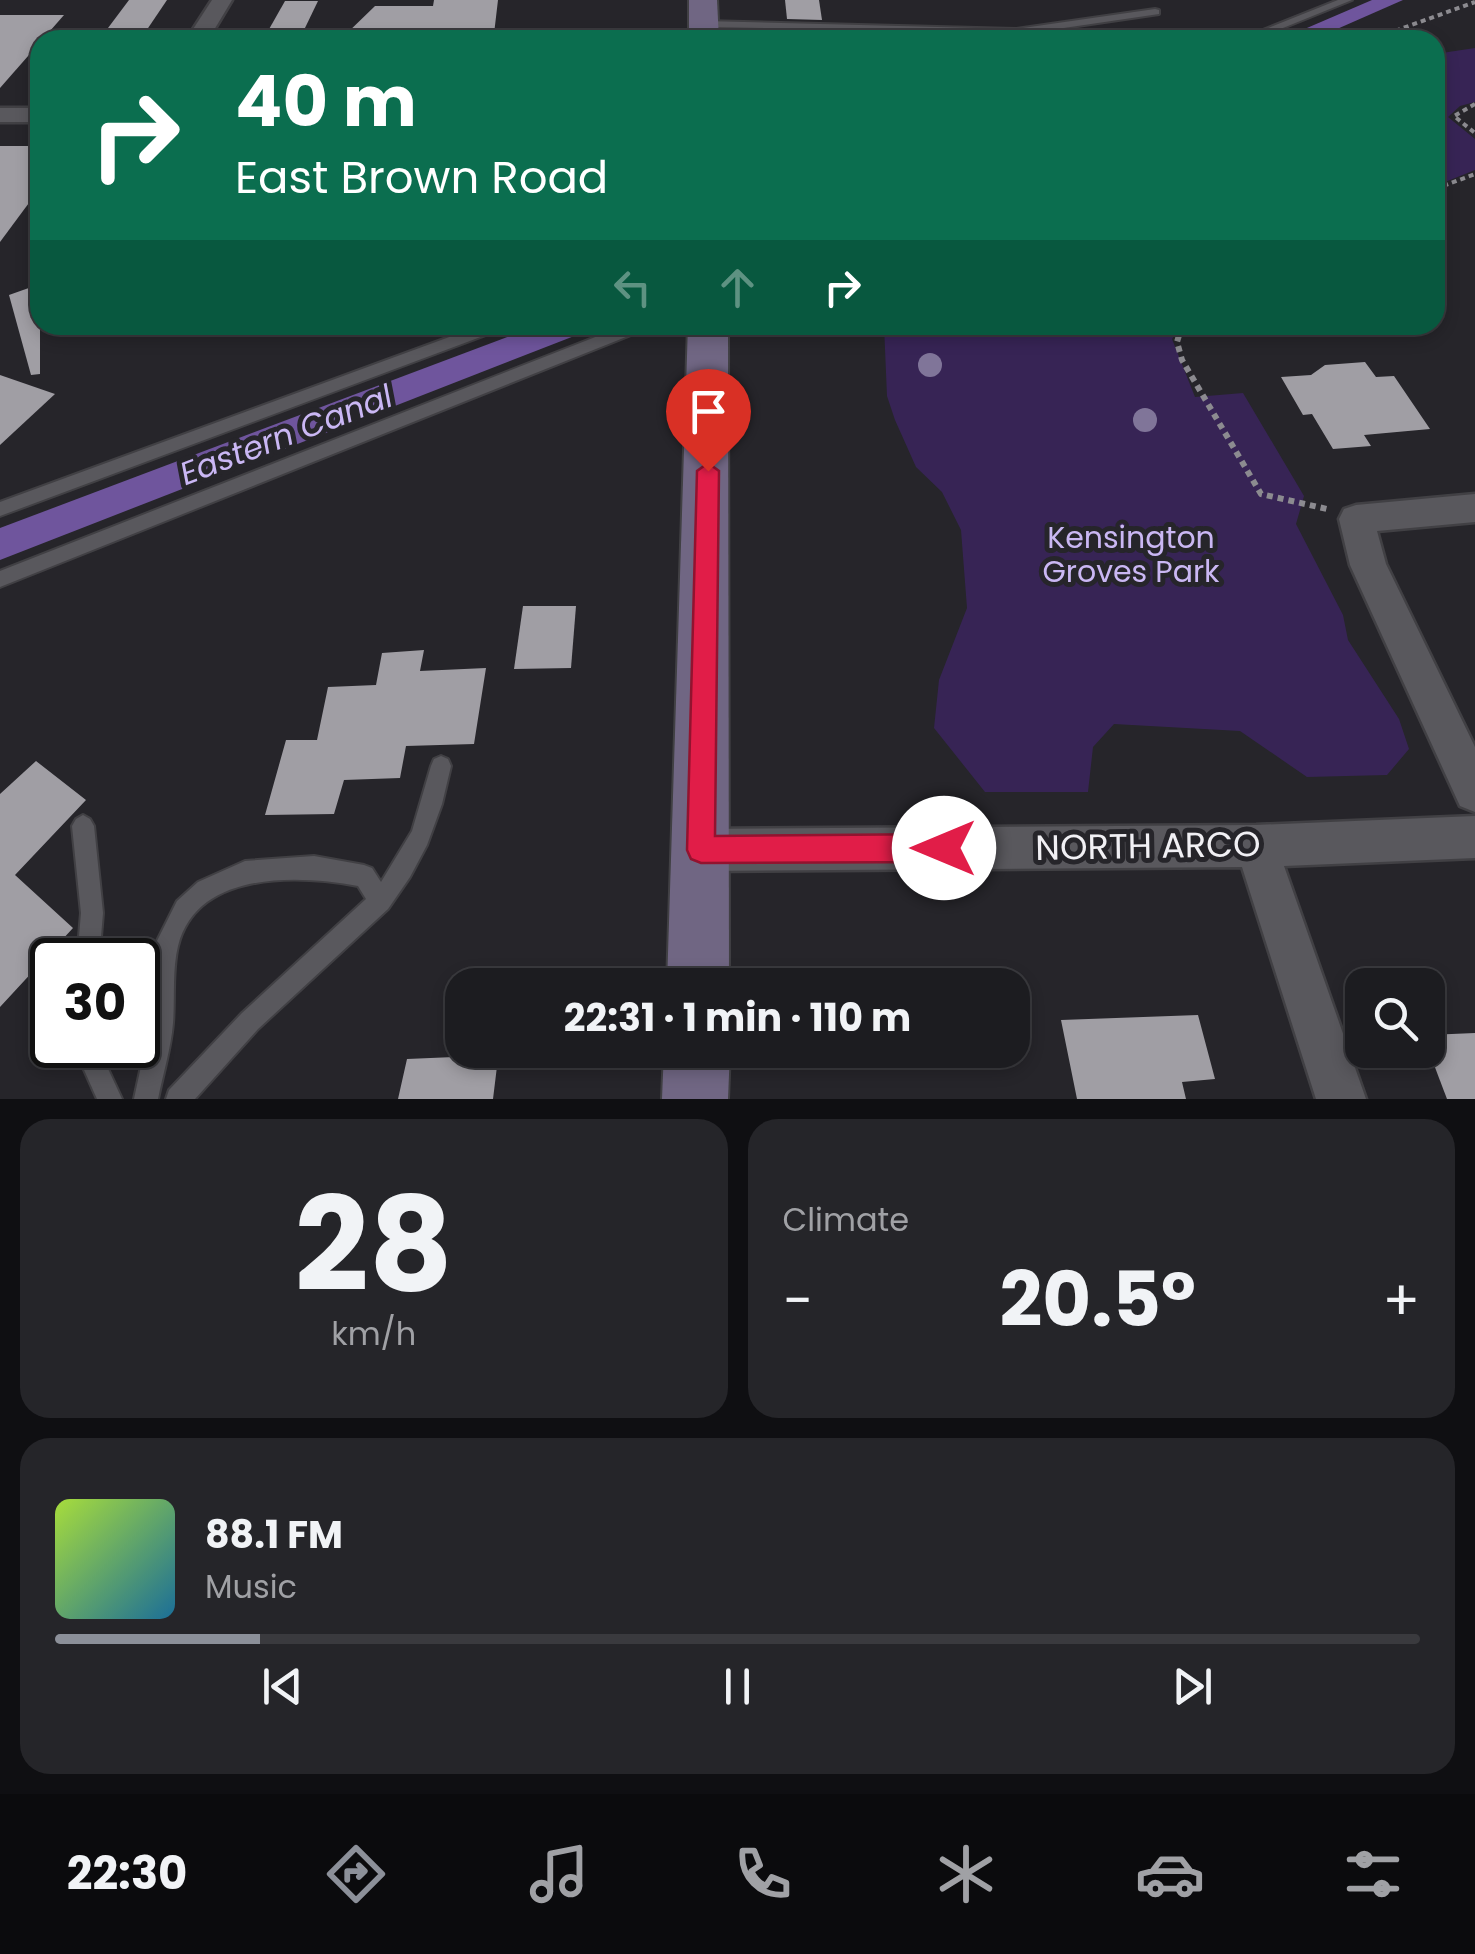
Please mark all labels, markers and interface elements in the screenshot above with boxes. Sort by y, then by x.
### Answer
text: 40 m [235,52,417,151]
icon: right [70,70,200,200]
text: East Brown Road [235,146,608,209]
icon: left [605,260,660,315]
icon: ahead [710,260,765,315]
icon: right [815,260,870,315]
pin [666,369,751,472]
water label: Eastern Canal [173,373,399,496]
icon: arrive [681,384,736,439]
park label: Kensington Groves Park [1042,516,1220,593]
position arrow [892,796,996,900]
street label: NORTH ARCO [1035,819,1261,872]
speed limit sign: 30 [30,938,160,1068]
map controls [1345,968,1445,1068]
button: search [1345,968,1445,1068]
text: 22:31 · 1 min · 110 m [564,991,911,1044]
text: 28 [295,1153,453,1336]
text: Climate [783,1197,909,1242]
text: 20.5° [999,1247,1196,1352]
text: − [783,1262,813,1339]
text: + [1382,1262,1420,1339]
text: km/h [331,1311,416,1356]
text: 88.1 FM [205,1508,343,1561]
text: Music [205,1564,297,1609]
icon: previous [255,1659,310,1714]
icon: pause [710,1659,765,1714]
icon: next [1165,1659,1220,1714]
icon: directions [321,1839,391,1909]
icon: music [524,1839,594,1909]
icon: phone [728,1839,798,1909]
icon: climate [931,1839,1001,1909]
icon: car [1135,1839,1205,1909]
icon: filters [1338,1839,1408,1909]
text: 22:30 [67,1842,187,1905]

